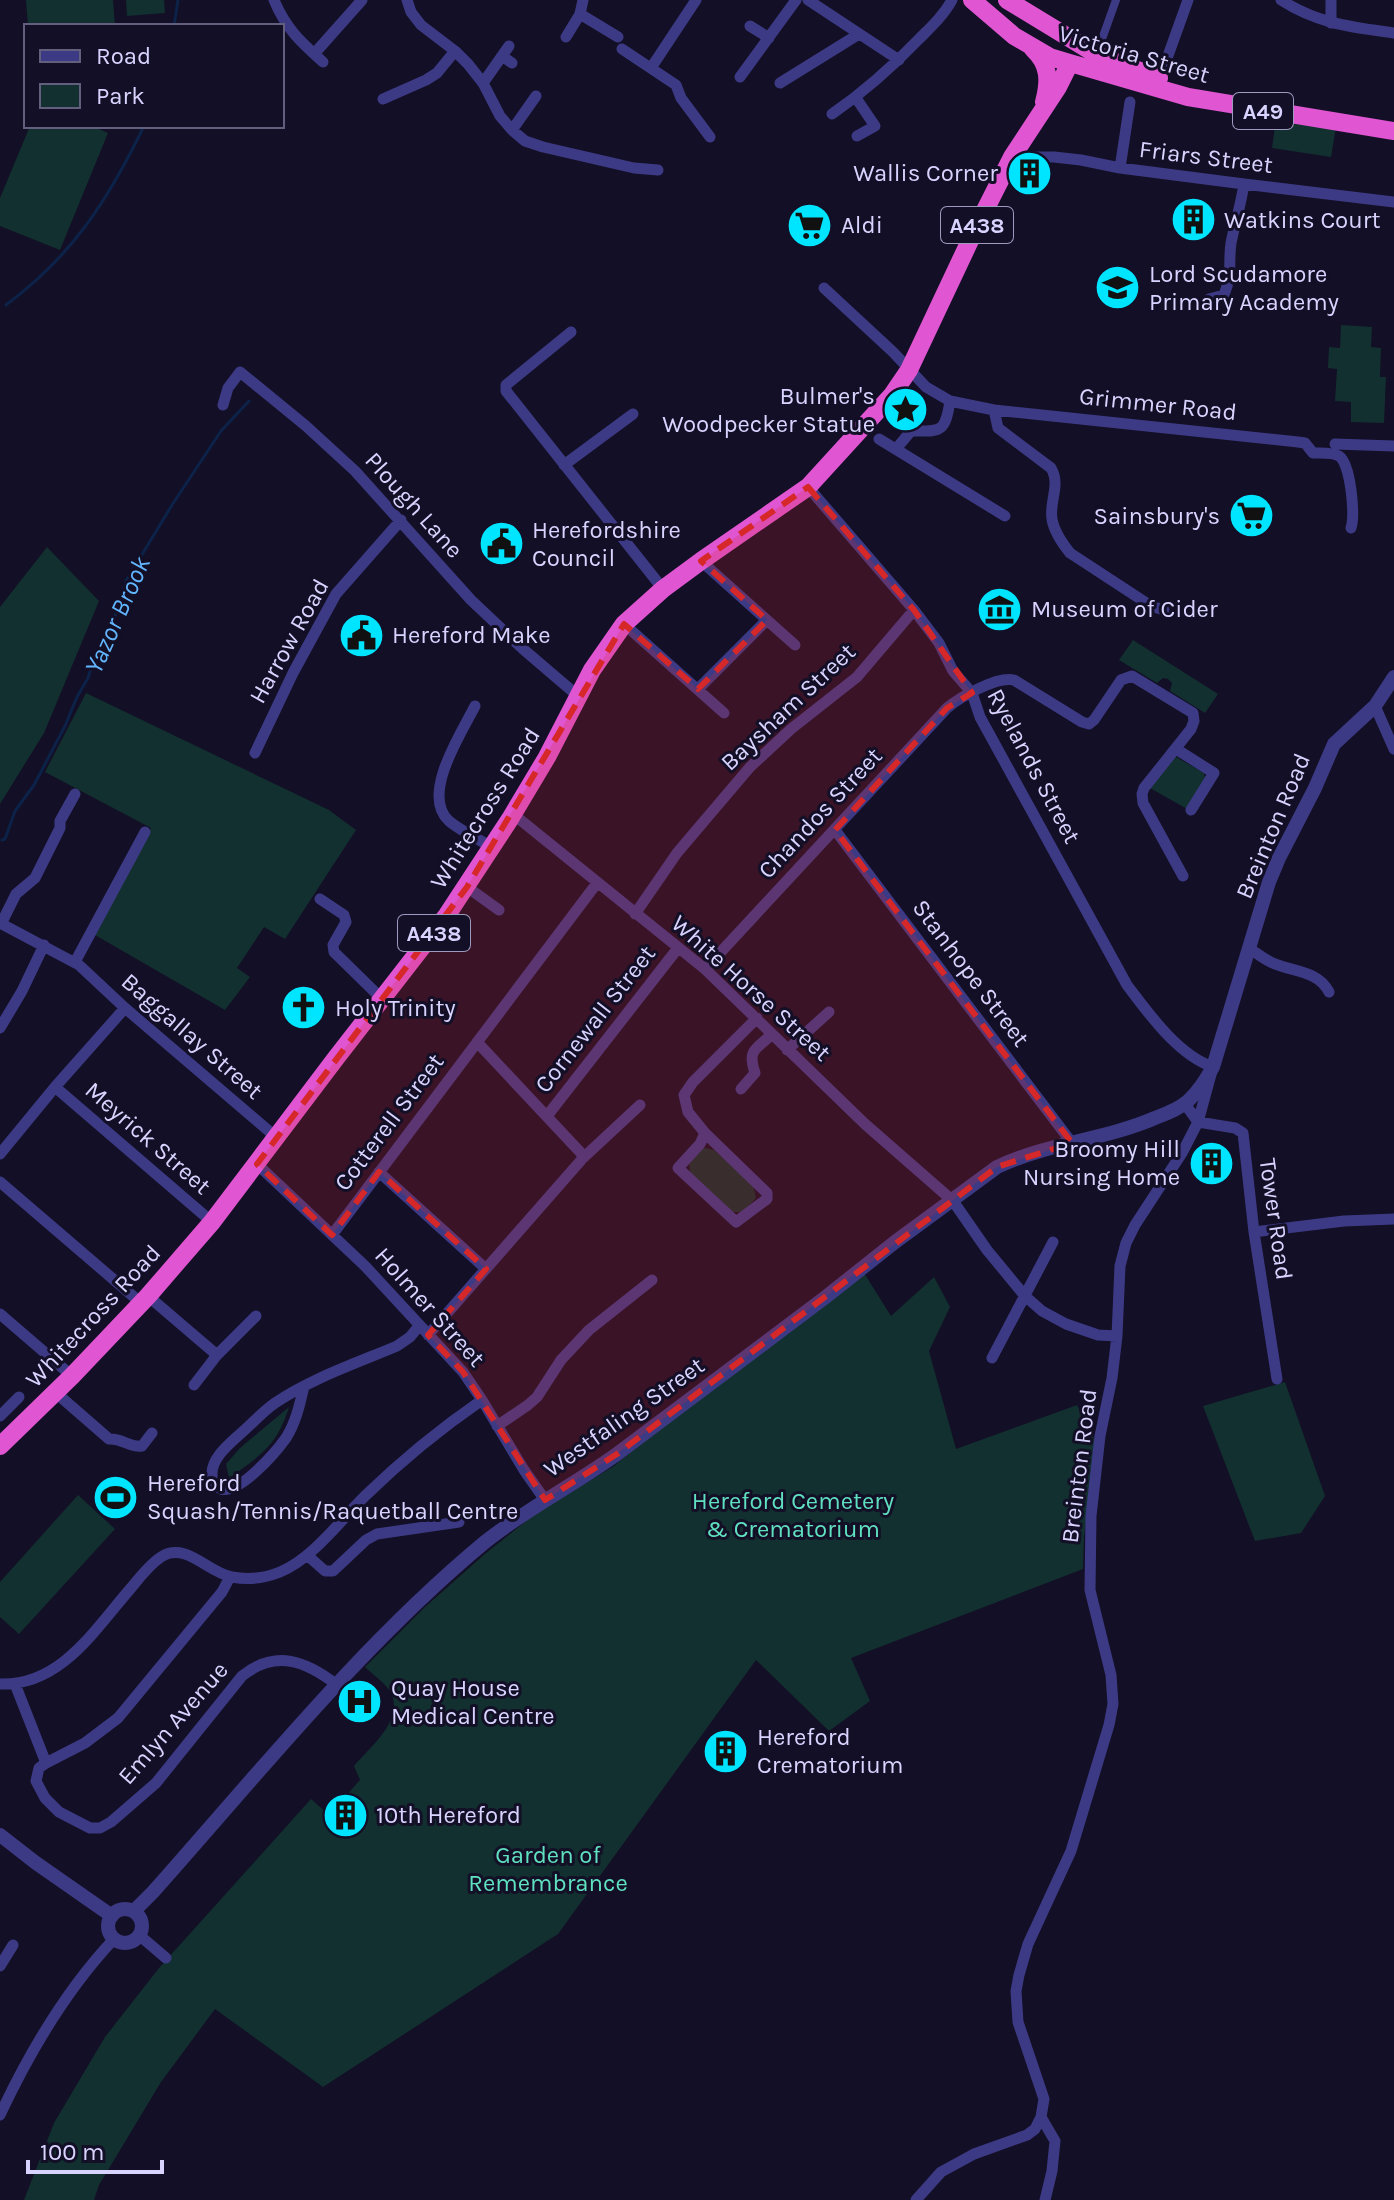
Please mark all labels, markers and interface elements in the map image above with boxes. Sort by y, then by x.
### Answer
street label: Victoria Street [1055,19,1213,89]
legend [24,24,284,128]
text: Road [96,42,151,70]
text: Park [96,82,145,110]
road number: A49 [1233,93,1293,129]
street label: Friars Street [1138,135,1274,179]
building icon: Wallis Corner [1005,149,1053,197]
place label: Wallis Corner [853,159,998,187]
building icon: Watkins Court [1169,196,1217,244]
supermarket icon: Aldi [786,201,834,249]
place label: Watkins Court [1224,206,1380,234]
road number: A438 [941,207,1013,243]
place label: Aldi [841,211,883,239]
place label: Lord Scudamore Primary Academy [1149,260,1339,316]
school or university icon: Lord Scudamore Primary Academy [1094,264,1142,312]
place label: Bulmer's Woodpecker Statue [662,382,875,438]
street label: Grimmer Road [1078,382,1238,426]
place icon: Bulmer's Woodpecker Statue [882,386,930,434]
street label: Plough Lane [359,446,469,564]
supermarket icon: Sainsbury's [1227,492,1275,540]
place label: Sainsbury's [1094,502,1220,530]
place label: Herefordshire Council [532,516,681,572]
public building icon: Herefordshire Council [477,520,525,568]
water label: Yazor Brook [78,551,157,679]
street label: Harrow Road [243,574,335,708]
museum icon: Museum of Cider [976,585,1024,633]
place label: Museum of Cider [1031,595,1218,623]
public building icon: Hereford Make [337,611,385,659]
place label: Hereford Make [392,621,551,649]
street label: Baysham Street [715,638,861,776]
street label: Ryelands Street [981,684,1087,848]
street label: Whitecross Road [424,722,546,894]
street label: Chandos Street [752,742,888,884]
street label: Breinton Road [1230,749,1316,903]
street label: Stanhope Street [907,894,1035,1052]
street label: White Horse Street [666,909,836,1067]
road number: A438 [398,915,470,951]
street label: Cornewall Street [529,940,661,1098]
street label: Baggallay Street [116,967,268,1105]
church icon: Holy Trinity [280,984,328,1032]
place label: Holy Trinity [335,994,456,1022]
street label: Cotterell Street [328,1048,450,1196]
street label: Meyrick Street [80,1076,216,1200]
place label: Broomy Hill Nursing Home [1023,1135,1180,1191]
building icon: Broomy Hill Nursing Home [1187,1139,1235,1187]
street label: Tower Road [1254,1156,1298,1282]
street label: Whitecross Road [20,1239,166,1393]
street label: Holmer Street [369,1242,491,1372]
street label: Westfaling Street [538,1351,710,1483]
street label: Breinton Road [1056,1387,1102,1545]
place label: Hereford Squash/Tennis/Raquetball Centre [147,1469,518,1525]
sports icon: Hereford Squash/Tennis/Raquetball Centre [92,1473,140,1521]
park label: Hereford Cemetery & Crematorium [692,1487,894,1543]
street label: Emlyn Avenue [112,1656,234,1790]
place label: Quay House Medical Centre [391,1674,555,1730]
hospital icon: Quay House Medical Centre [336,1678,384,1726]
place label: Hereford Crematorium [757,1723,903,1779]
building icon: Hereford Crematorium [702,1727,750,1775]
building icon: 10th Hereford [321,1791,369,1839]
place label: 10th Hereford [376,1801,521,1829]
park label: Garden of Remembrance [468,1841,628,1897]
scale bar [28,2124,162,2174]
text: 100 m [40,2138,105,2166]

